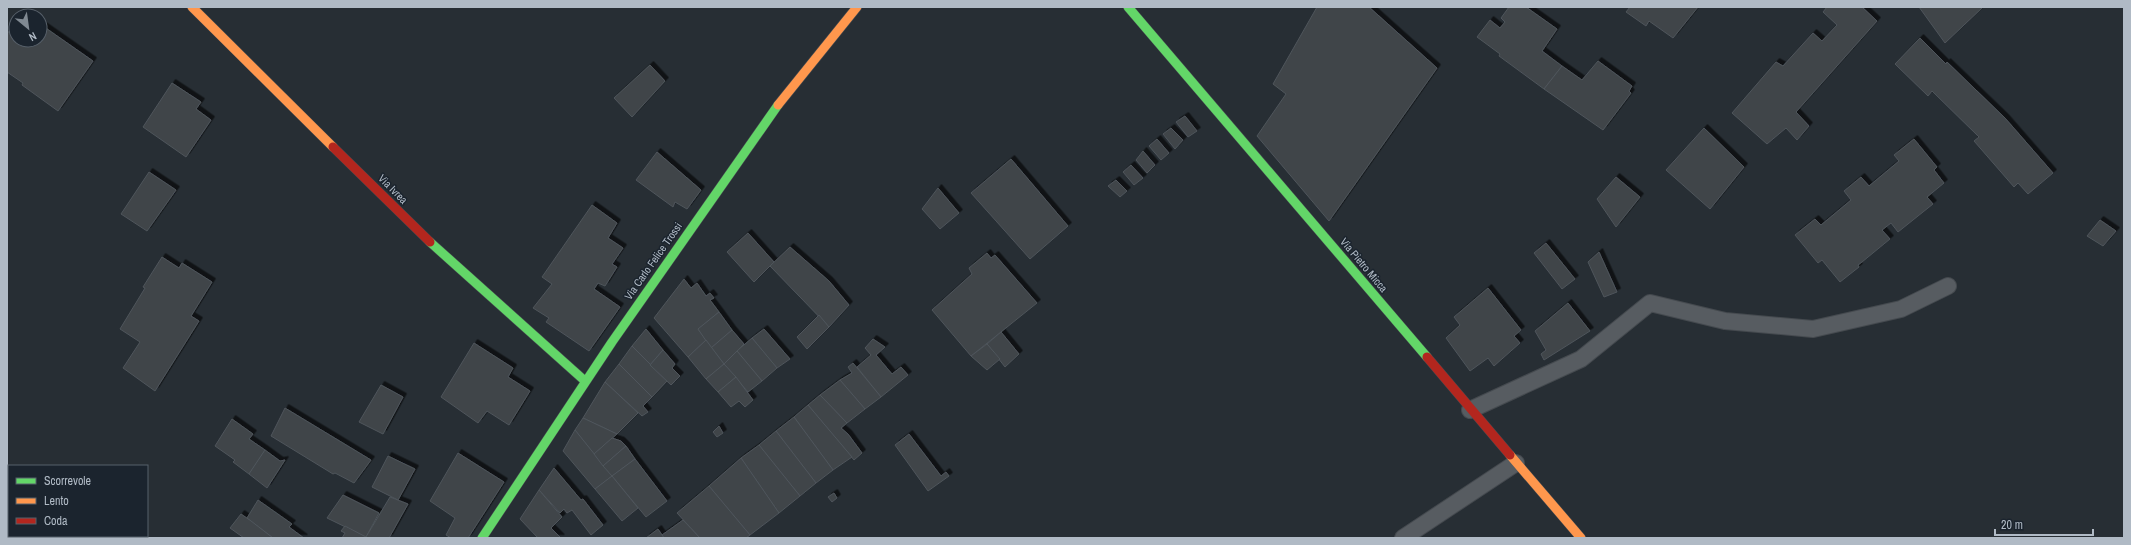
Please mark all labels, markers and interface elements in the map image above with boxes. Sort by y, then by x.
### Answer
north arrow [8,8,48,48]
text: N [27,29,39,44]
street label: Via Ivrea [375,171,411,207]
street label: Via Carlo Felice Trossi [621,220,685,302]
street label: Via Pietro Micca [1337,235,1391,295]
legend [8,465,148,537]
text: Scorrevole [44,473,91,489]
text: Lento [44,493,69,509]
scale bar [1995,511,2093,537]
text: Coda [44,513,68,529]
text: 20 m [2001,517,2023,533]

